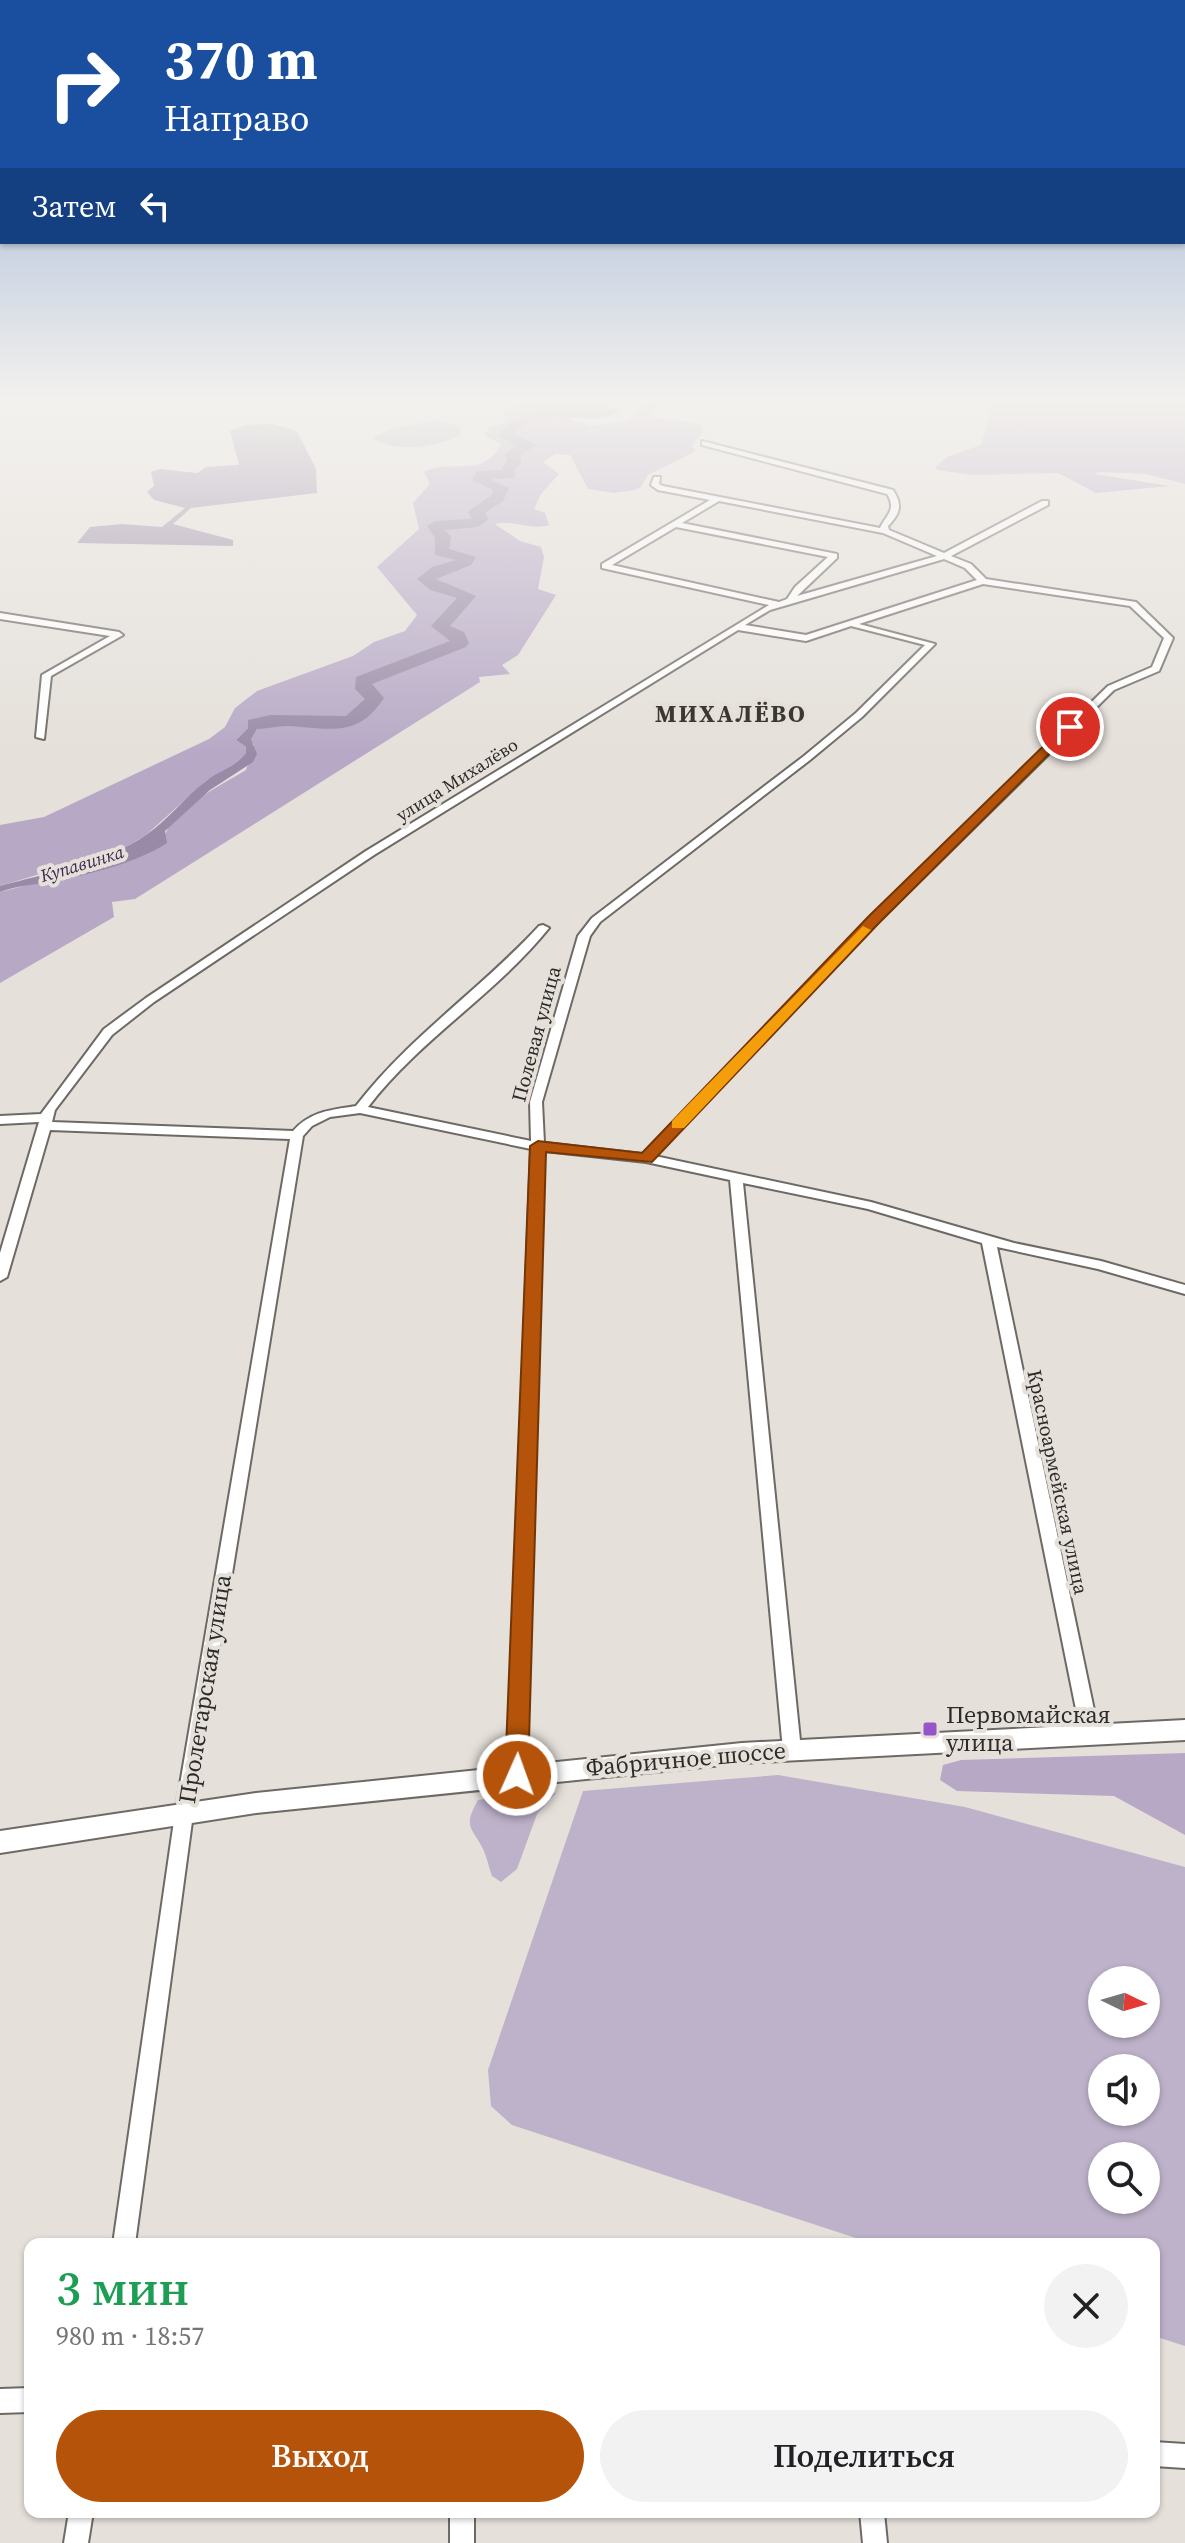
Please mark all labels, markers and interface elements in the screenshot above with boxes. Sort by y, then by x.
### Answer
text: 370 m [164,21,318,98]
icon: right [32,32,136,136]
text: Направо [164,94,309,143]
icon: left [133,184,177,228]
text: Затем [32,186,117,227]
pin [1036,693,1104,761]
district label: МИХАЛЁВО [655,697,807,730]
icon: arrive [1048,705,1092,749]
street label: улица Михалёво [391,732,523,827]
water label: Купавинка [36,839,127,888]
street label: Полевая улица [504,962,568,1105]
street label: Красноармейская улица [1021,1367,1096,1598]
street label: Пролетарская улица [170,1571,239,1806]
place label: Первомайская улица [946,1698,1110,1759]
marker: Первомайская улица [921,1720,939,1738]
position arrow [475,1733,559,1817]
street label: Фабричное шоссе [585,1733,787,1784]
north arrow [1088,1966,1160,2038]
map controls [1088,1966,1160,2214]
button: sound [1088,2054,1160,2126]
button: search [1088,2142,1160,2214]
text: 3 мин [56,2255,189,2321]
button: close [1044,2264,1128,2348]
text: 980 m · 18:57 [56,2318,204,2354]
button: Выход [56,2410,584,2502]
button: Поделиться [600,2410,1128,2502]

